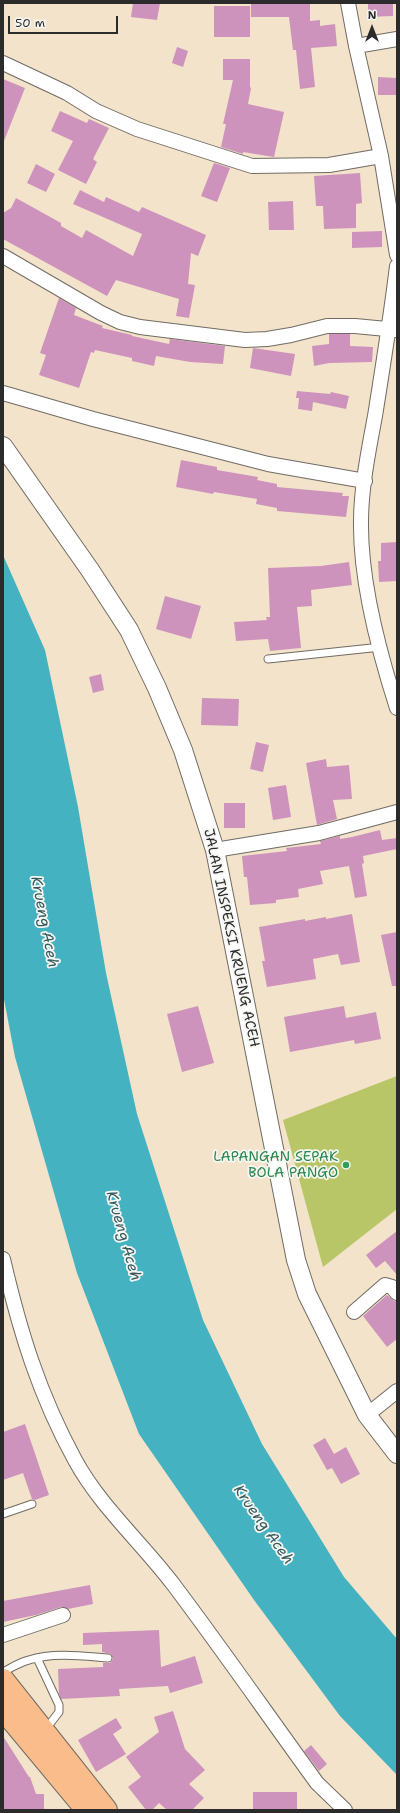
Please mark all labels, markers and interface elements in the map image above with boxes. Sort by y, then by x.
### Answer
scale bar [10,8,120,34]
north arrow [352,8,392,48]
text: N [368,8,376,23]
text: 50 m [15,15,45,31]
street label: JALAN INSPEKSI KRUENG ACEH [200,827,262,1049]
water label: Krueng Aceh [26,875,62,969]
place label: LAPANGAN SEPAK BOLA PANGO [213,1149,338,1182]
marker: LAPANGAN SEPAK BOLA PANGO [341,1160,351,1170]
water label: Krueng Aceh [102,1189,144,1283]
water label: Krueng Aceh [229,1482,297,1568]

